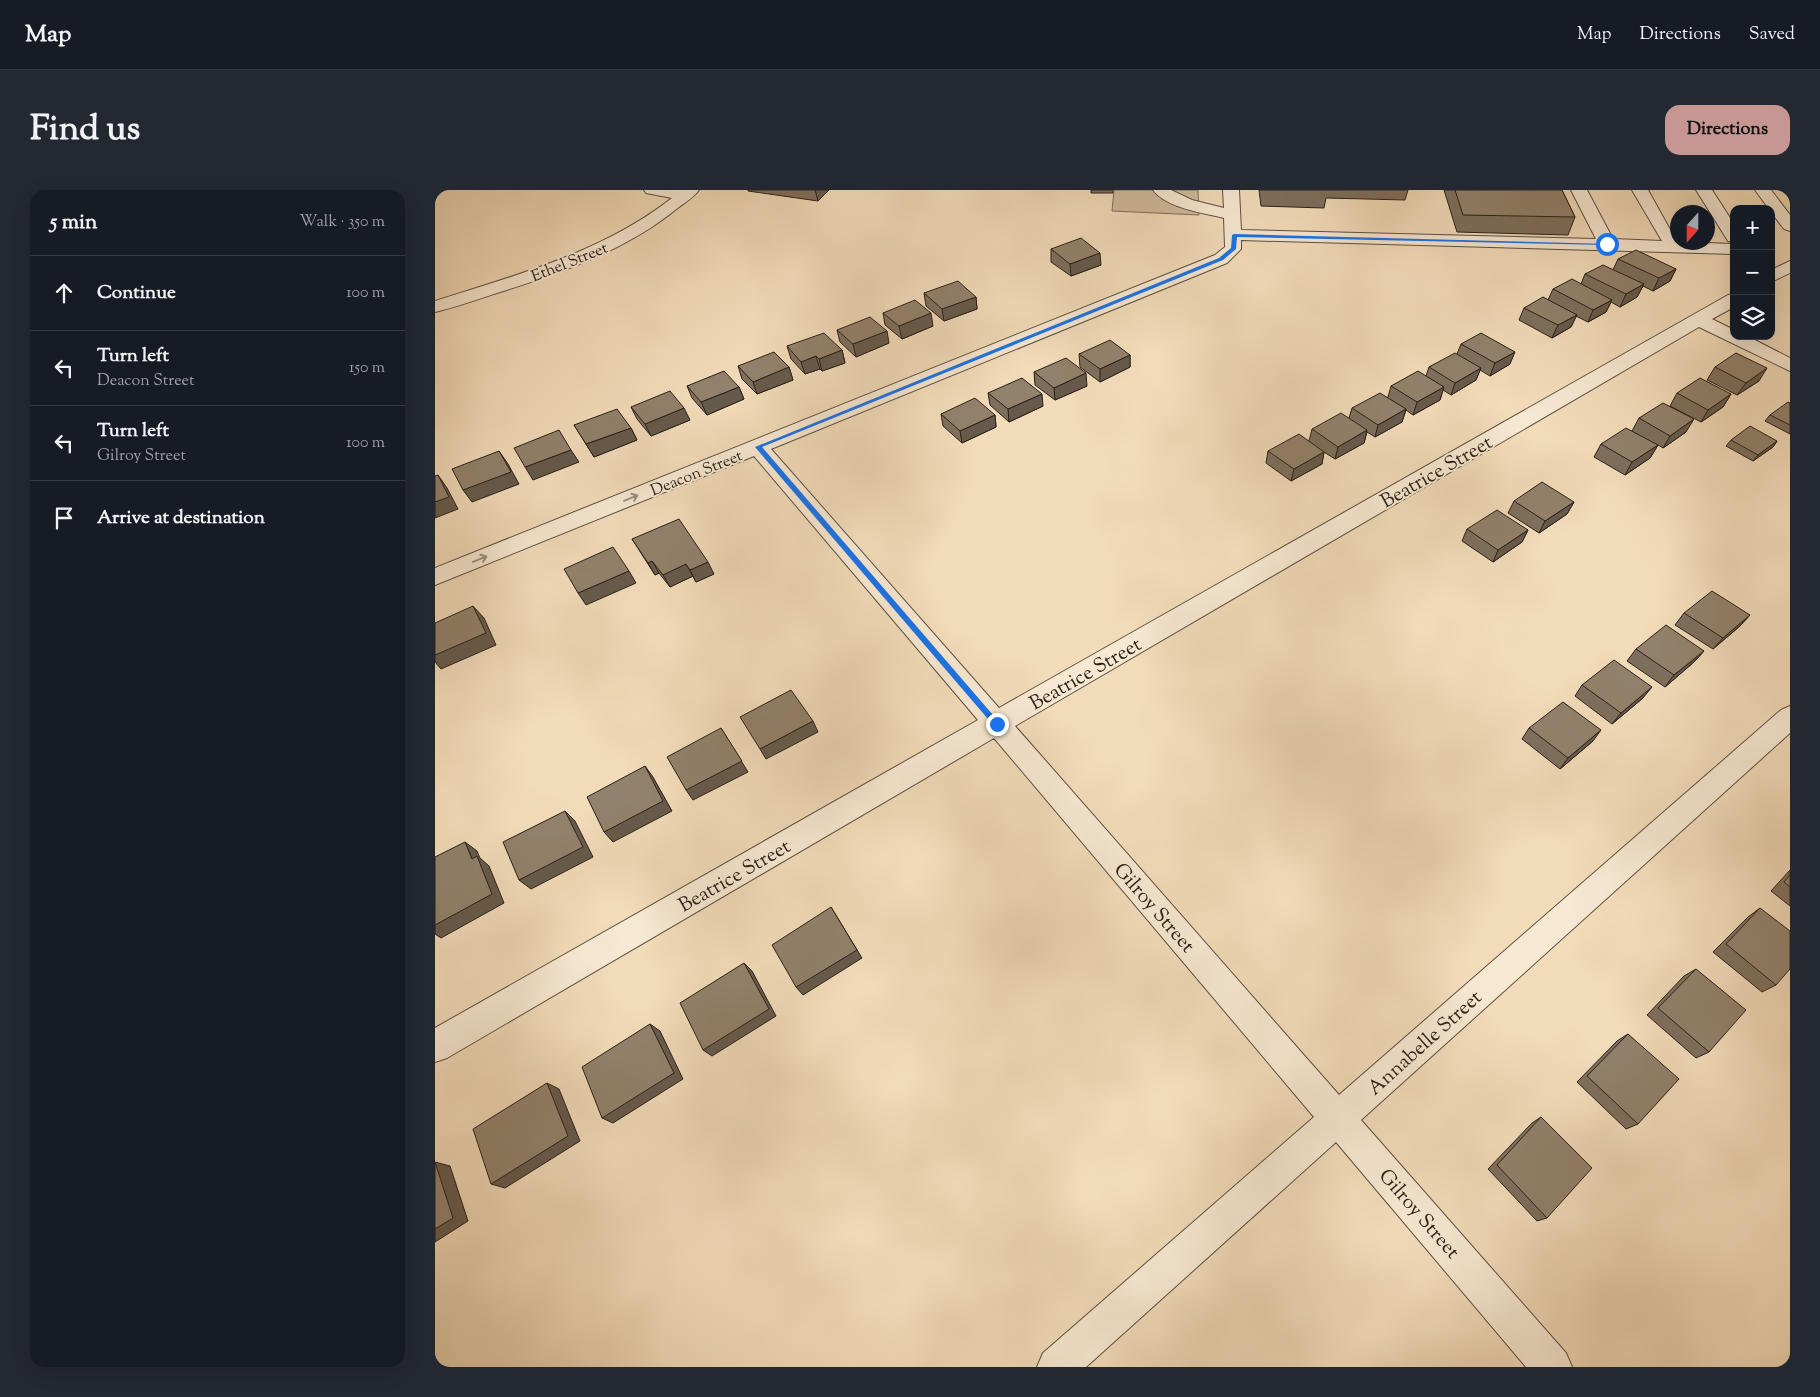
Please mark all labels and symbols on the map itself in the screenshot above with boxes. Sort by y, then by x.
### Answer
north arrow [1670,205,1715,250]
route start [1596,233,1619,256]
street label: Ethel Street [528,237,612,289]
street label: Beatrice Street [1376,429,1499,517]
street label: Deacon Street [647,445,747,503]
one-way arrow [623,493,638,502]
one-way arrow [472,554,487,563]
street label: Beatrice Street [1025,631,1148,719]
route end [986,713,1009,736]
street label: Beatrice Street [674,833,797,921]
street label: Gilroy Street [1106,857,1201,960]
street label: Annabelle Street [1362,984,1489,1103]
street label: Gilroy Street [1371,1163,1466,1266]

